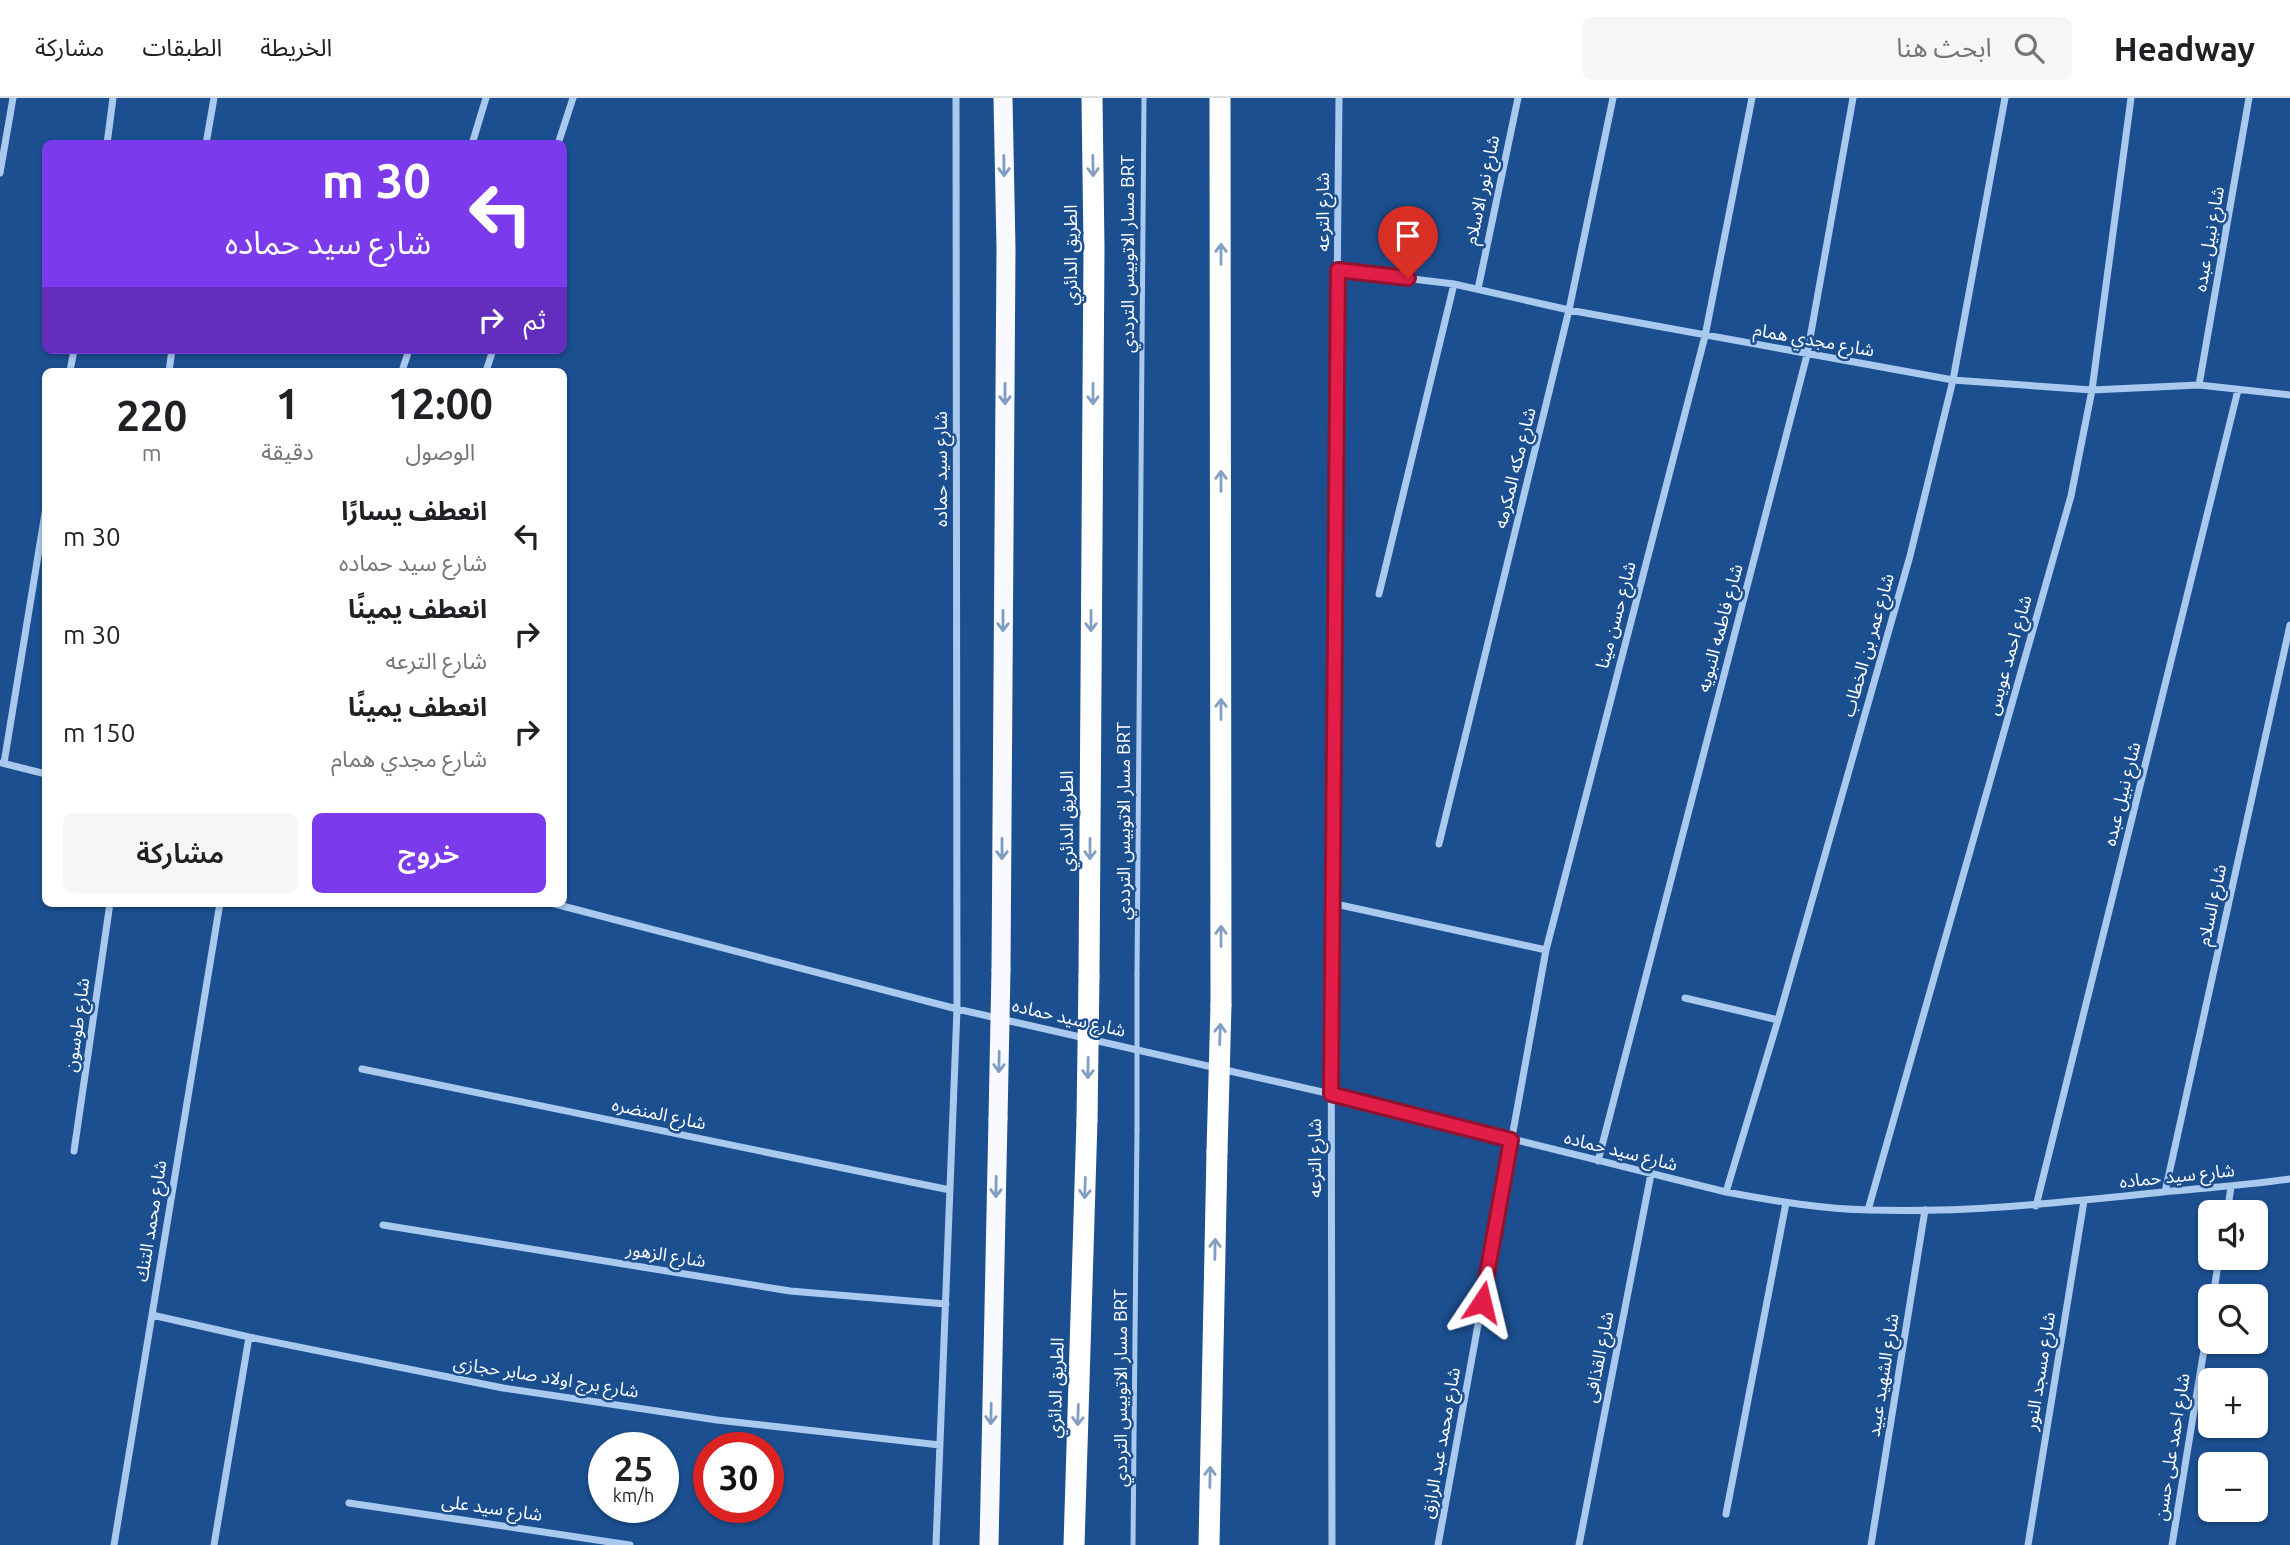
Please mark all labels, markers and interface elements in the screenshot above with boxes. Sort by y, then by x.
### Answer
search box [1582,17,2072,80]
icon: search [2010,29,2048,67]
text: Headway [2114,30,2255,67]
text: ابحث هنا [1896,33,1992,62]
text: مشاركة [35,34,104,61]
text: الطبقات [142,34,222,61]
text: الخريطة [260,34,332,61]
street label: شارع نور الاسلام [1460,133,1507,248]
text: 30 m [322,152,431,207]
one-way arrow [997,154,1011,177]
one-way arrow [1086,154,1100,177]
street label: مسار الاتوبيس الترددي BRT [1117,155,1141,353]
icon: left [455,168,546,259]
street label: شارع الترعه [1312,172,1337,252]
street label: شارع نبيل عبده [2189,185,2232,294]
street label: الطريق الدائري [1060,205,1084,305]
pin [1378,206,1438,278]
icon: arrive [1389,217,1427,255]
text: شارع سيد حماده [225,224,431,260]
one-way arrow [1214,243,1228,266]
icon: right [472,301,510,339]
text: ثم [524,305,546,334]
street label: شارع مجدي همام [1751,319,1876,364]
text: 1 [276,380,299,427]
text: 12:00 [388,380,493,427]
one-way arrow [998,382,1012,405]
one-way arrow [1086,382,1100,405]
text: 220 [116,392,187,439]
street label: شارع مكه المكرمه [1489,405,1544,531]
street label: شارع سيد حماده [930,411,955,527]
text: دقيقة [261,439,314,464]
text: الوصول [405,439,475,464]
text: m [142,440,162,465]
one-way arrow [1214,470,1228,493]
text: انعطف يسارًا [341,496,487,525]
icon: left [508,517,546,555]
text: 30 m [63,522,121,551]
text: شارع سيد حماده [339,550,487,575]
street label: شارع حسن مينا [1591,559,1644,672]
street label: شارع فاطمه النبويه [1692,561,1751,695]
street label: شارع عمر بن الخطاب [1837,571,1902,720]
street label: شارع احمد عويس [1981,592,2040,718]
text: انعطف يمينًا [348,594,487,623]
one-way arrow [997,609,1010,632]
one-way arrow [1084,609,1098,632]
icon: right [508,615,546,653]
text: 30 m [63,620,121,649]
text: شارع الترعه [386,648,487,673]
text: انعطف يمينًا [348,692,487,721]
one-way arrow [1214,698,1228,721]
icon: right [508,713,546,751]
text: 150 m [63,718,135,747]
street label: مسار الاتوبيس الترددي BRT [1113,722,1137,920]
street label: شارع نبيل عبده [2098,740,2148,849]
text: شارع مجدي همام [331,746,487,771]
street label: الطريق الدائري [1056,771,1080,871]
button: مشاركة [63,813,298,893]
button: خروج [312,813,546,893]
one-way arrow [995,837,1009,860]
one-way arrow [1083,837,1097,860]
street label: شارع السلام [2193,862,2234,948]
one-way arrow [1214,925,1228,948]
street label: شارع طوسون [60,977,97,1074]
street label: شارع سيد حماده [1009,994,1128,1045]
one-way arrow [1214,1023,1227,1046]
one-way arrow [993,1051,1006,1074]
one-way arrow [1081,1057,1095,1080]
street label: شارع المنضره [609,1093,708,1138]
street label: شارع الترعه [1304,1118,1329,1198]
street label: شارع سيد حماده [1561,1126,1680,1179]
street label: شارع محمد التنك [131,1159,174,1284]
street label: شارع سيد حماده [2118,1159,2236,1196]
one-way arrow [990,1175,1003,1198]
one-way arrow [1078,1176,1092,1199]
map controls [2198,1200,2268,1522]
button: sound [2198,1200,2268,1270]
street label: شارع الزهور [623,1238,707,1275]
one-way arrow [1208,1238,1222,1261]
position arrow [1445,1265,1519,1339]
button: search [2198,1284,2268,1354]
street label: مسار الاتوبيس الترددي BRT [1110,1289,1134,1487]
street label: شارع القذافى [1579,1310,1622,1405]
street label: شارع مسجد النور [2020,1310,2063,1433]
street label: شارع الشهيد عبيد [1862,1312,1907,1439]
street label: الطريق الدائري [1043,1337,1071,1439]
street label: شارع برج اولاد صابر حجازى [451,1351,640,1405]
street label: شارع محمد عبد الرازق [1417,1366,1468,1521]
button: + [2198,1368,2268,1438]
street label: شارع احمد على حسن [2149,1372,2197,1523]
one-way arrow [985,1403,998,1426]
one-way arrow [1072,1404,1085,1427]
speed limit sign: 30 [693,1432,784,1523]
text: 25 [614,1448,653,1488]
button: − [2198,1452,2268,1522]
one-way arrow [1203,1466,1217,1489]
text: km/h [613,1485,654,1505]
street label: شارع سيد على [440,1490,544,1529]

